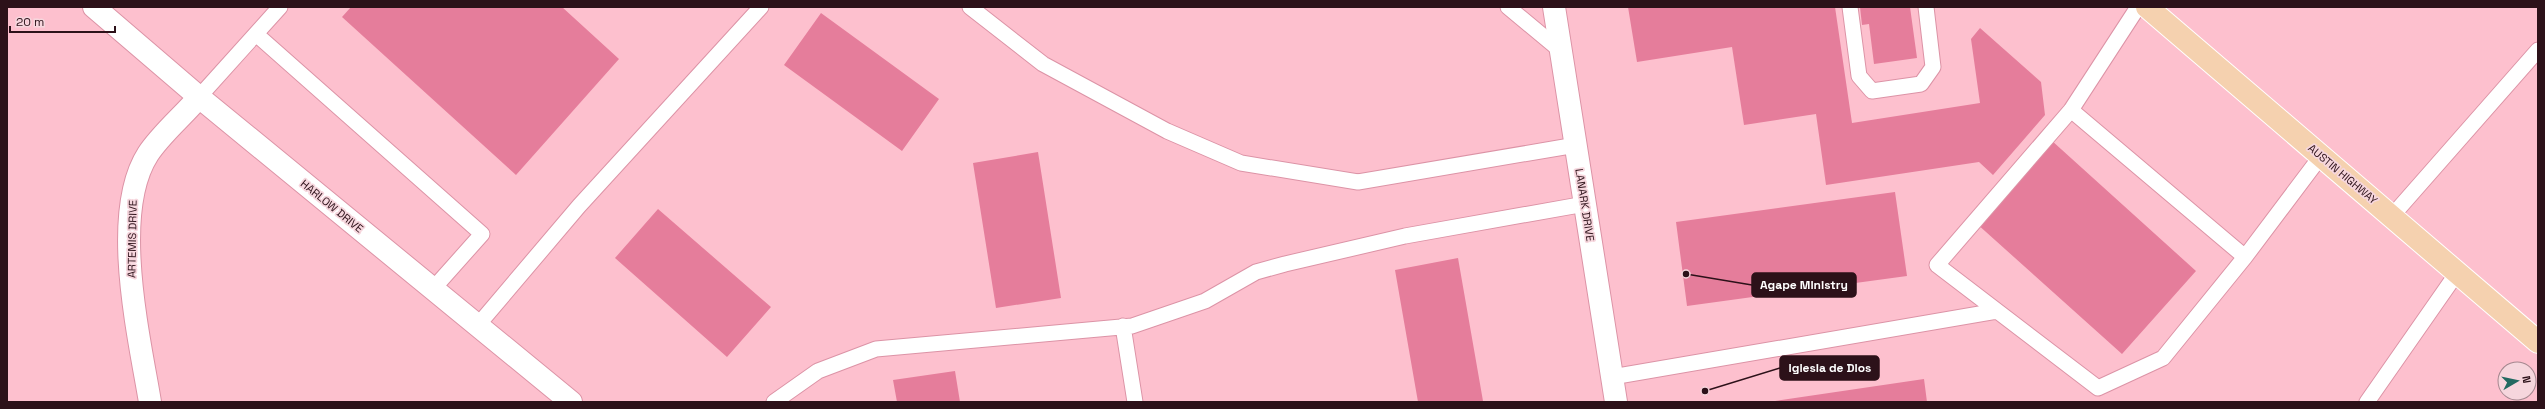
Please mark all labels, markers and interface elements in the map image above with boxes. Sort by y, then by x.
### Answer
scale bar [10,8,115,34]
text: 20 m [16,14,44,30]
street label: AUSTIN HIGHWAY [2305,141,2381,207]
street label: LANARK DRIVE [1572,168,1598,242]
street label: HARLOW DRIVE [298,177,366,235]
street label: ARTEMIS DRIVE [124,200,140,278]
callout: Agape Ministry [1752,273,1856,297]
text: Agape Ministry [1760,277,1848,293]
callout: Iglesia de Dios [1780,356,1879,380]
text: Iglesia de Dios [1789,360,1871,376]
north arrow [2497,361,2537,401]
text: N [2519,375,2534,384]

